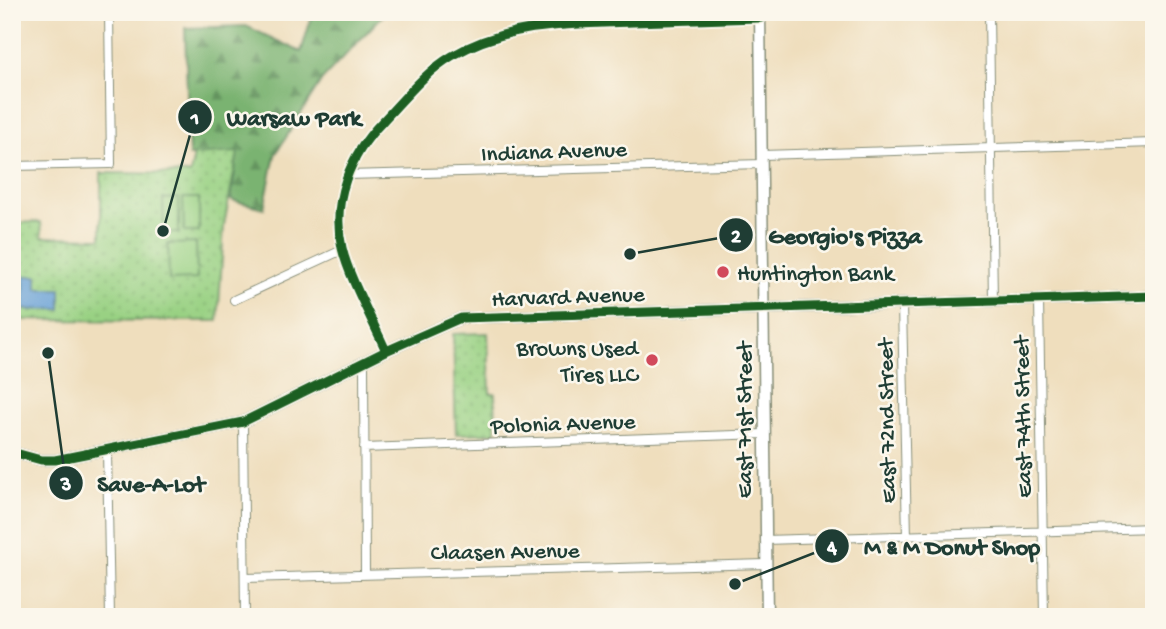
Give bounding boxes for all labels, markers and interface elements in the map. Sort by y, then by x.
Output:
callout: Warsaw Park [177,94,375,139]
text: Warsaw Park [226,106,365,135]
text: 1 [190,108,199,133]
street label: Indiana Avenue [481,137,629,170]
callout: Georgio's Pizza [719,213,935,258]
text: Georgio's Pizza [768,224,923,253]
text: 2 [731,226,742,251]
place label: Huntington Bank [737,262,896,289]
marker: Huntington Bank [715,264,731,280]
street label: Harvard Avenue [491,282,646,315]
street label: East 74th Street [1010,334,1039,498]
place label: Browns Used Tires LLC [515,337,640,390]
street label: East 72nd Street [874,337,903,504]
street label: East 71st Street [733,340,760,498]
marker: Browns Used Tires LLC [644,352,660,368]
street label: Polonia Avenue [489,409,637,442]
callout: Save-A-Lot [48,460,219,505]
text: Save-A-Lot [97,472,207,501]
text: 3 [60,474,72,499]
callout: M & M Donut Shop [815,524,1054,569]
text: M & M Donut Shop [864,535,1040,564]
text: 4 [826,537,838,562]
street label: Claasen Avenue [430,539,581,568]

